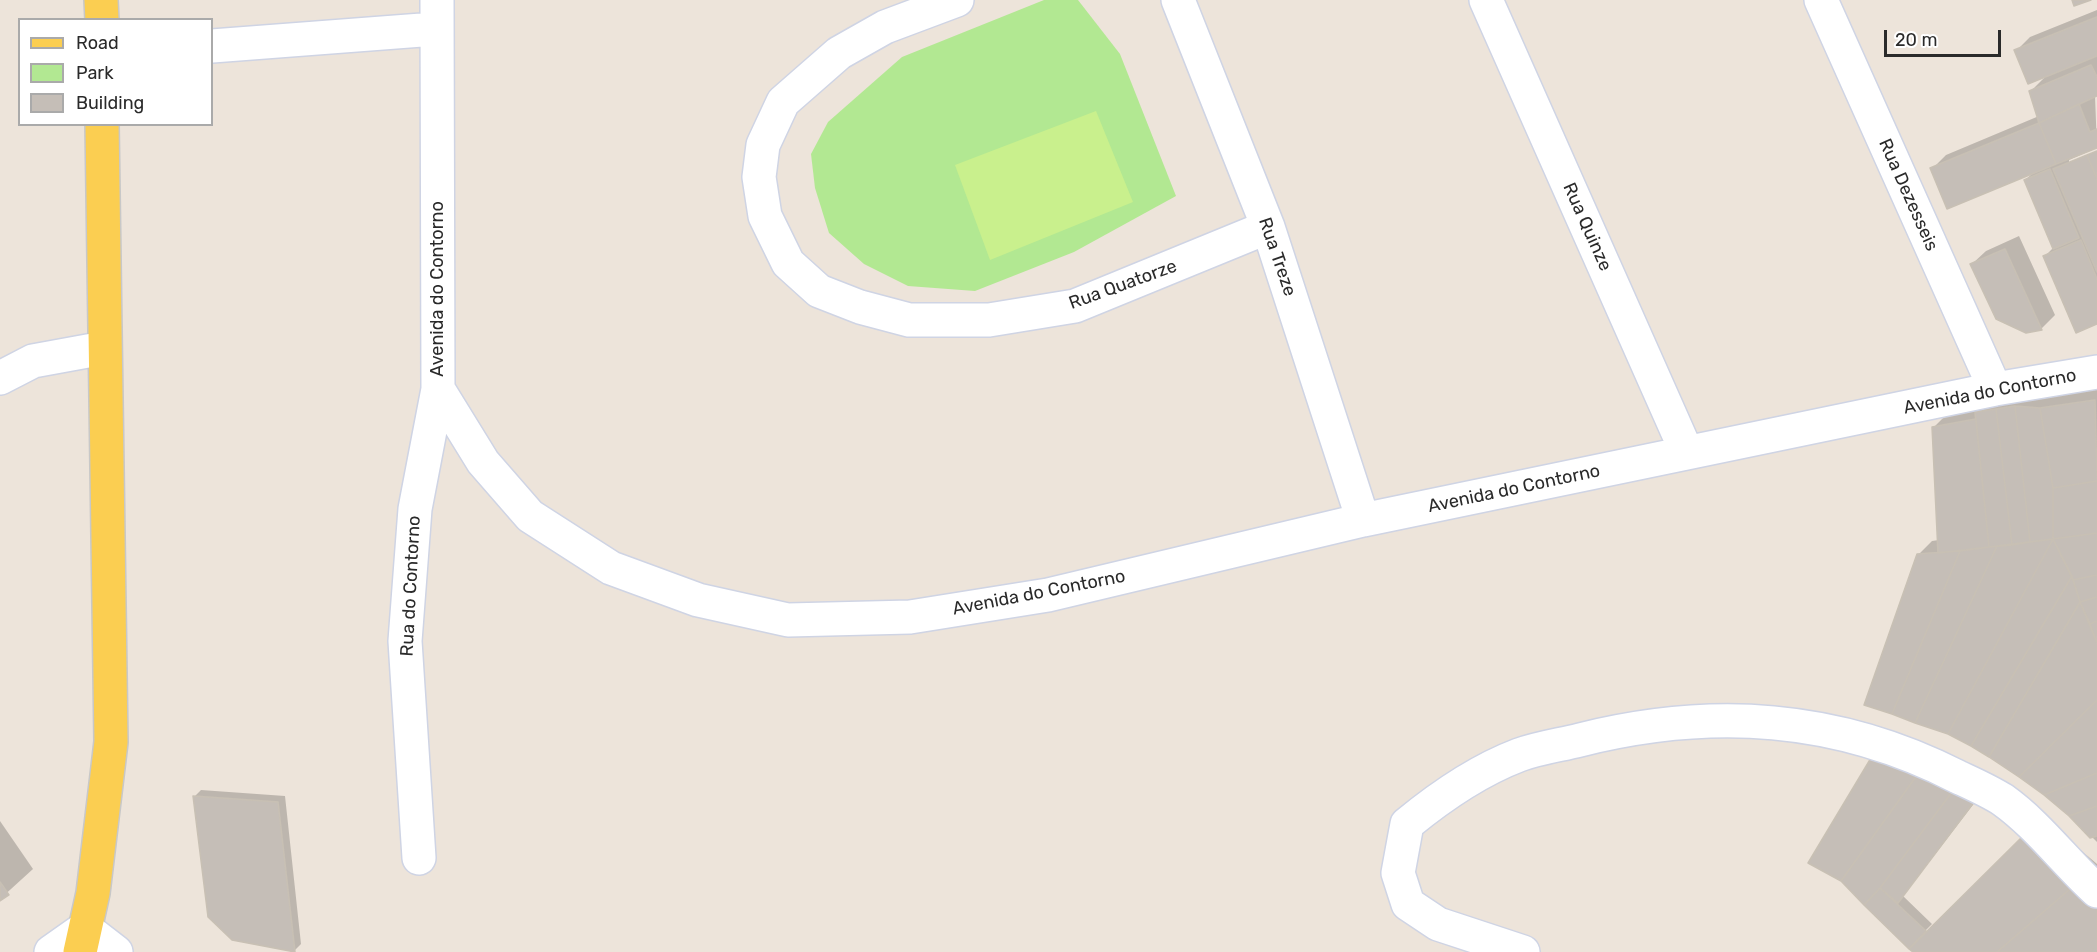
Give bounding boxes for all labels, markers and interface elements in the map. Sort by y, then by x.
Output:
legend [18,18,213,126]
scale bar [1887,18,2004,56]
text: 20 m [1895,29,1937,51]
text: Road [76,32,119,54]
text: Park [76,62,113,84]
text: Building [76,92,144,114]
street label: Rua Dezesseis [1874,136,1942,254]
street label: Rua Quinze [1558,179,1616,275]
street label: Avenida do Contorno [427,201,449,377]
street label: Rua Treze [1253,215,1301,299]
street label: Rua Quatorze [1066,255,1180,315]
street label: Avenida do Contorno [1902,365,2078,419]
street label: Avenida do Contorno [1426,460,1602,518]
street label: Rua do Contorno [397,515,425,657]
street label: Avenida do Contorno [951,566,1127,620]

